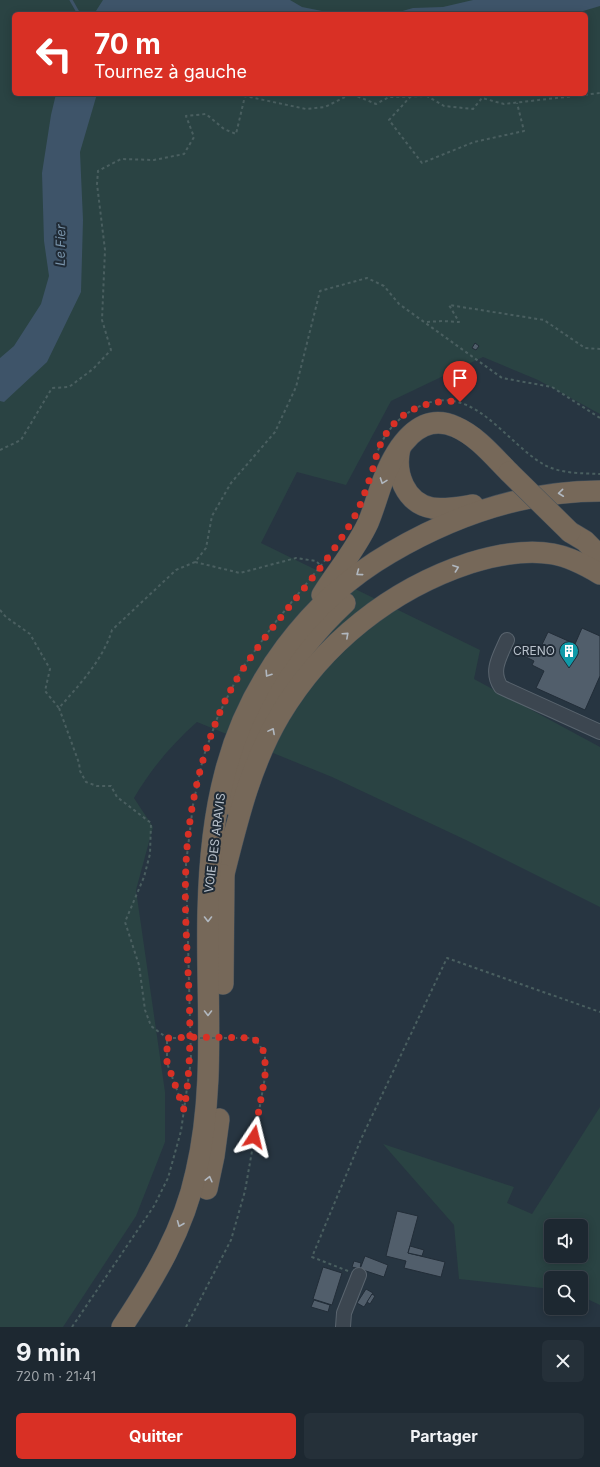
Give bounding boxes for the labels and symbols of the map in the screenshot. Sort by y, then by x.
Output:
water label: Le Fier [52,223,68,266]
pin [443,361,477,402]
one-way arrow [380,477,388,484]
one-way arrow [558,489,565,498]
one-way arrow [453,564,460,573]
one-way arrow [356,569,363,576]
one-way arrow [341,632,349,640]
building icon: CRENO [558,640,580,668]
place label: CRENO [513,643,555,658]
one-way arrow [265,670,273,677]
one-way arrow [267,728,274,735]
street label: VOIE DES ARAVIS [201,792,228,894]
one-way arrow [204,916,212,922]
one-way arrow [204,1010,212,1016]
position arrow [233,1116,275,1158]
one-way arrow [204,1176,213,1183]
one-way arrow [177,1220,185,1227]

